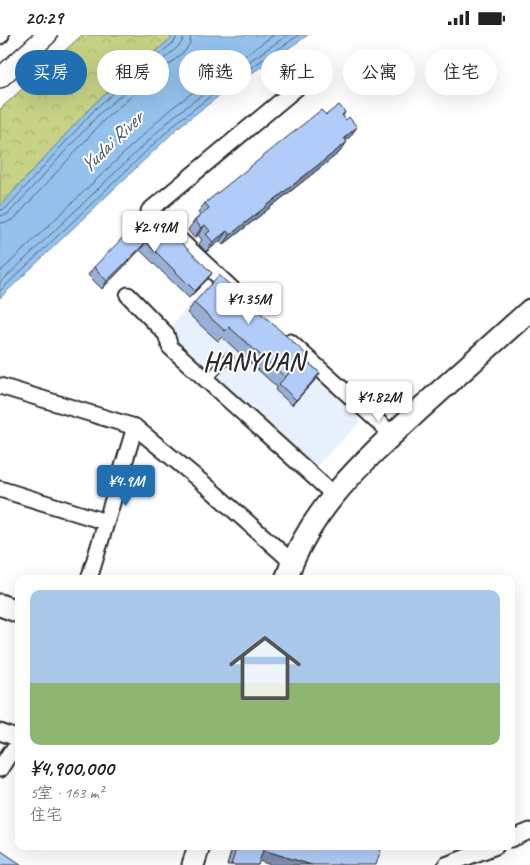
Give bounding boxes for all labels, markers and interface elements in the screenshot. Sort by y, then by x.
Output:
text: 20:29 [25,6,63,30]
chip: 买房 [15,50,87,95]
chip: 租房 [97,50,169,95]
chip: 筛选 [179,50,251,95]
chip: 新上 [261,50,333,95]
chip: 公寓 [343,50,415,95]
chip: 住宅 [425,50,497,95]
water label: Yudai River [74,103,151,179]
pin: ¥2.49M [114,211,196,253]
text: ¥2.49M [133,217,177,237]
pin: ¥1.35M [208,283,290,325]
text: ¥1.35M [227,289,271,309]
district label: HANYUAN [203,346,309,378]
pin: ¥1.82M [338,381,420,423]
text: ¥1.82M [357,387,401,407]
pin: ¥4.9M [91,465,161,507]
text: ¥4.9M [108,471,144,491]
icon: home [220,623,310,713]
text: ¥4,900,000 [30,755,114,781]
text: 5室 · 163 m² [30,783,104,803]
text: 住宅 [30,805,62,825]

